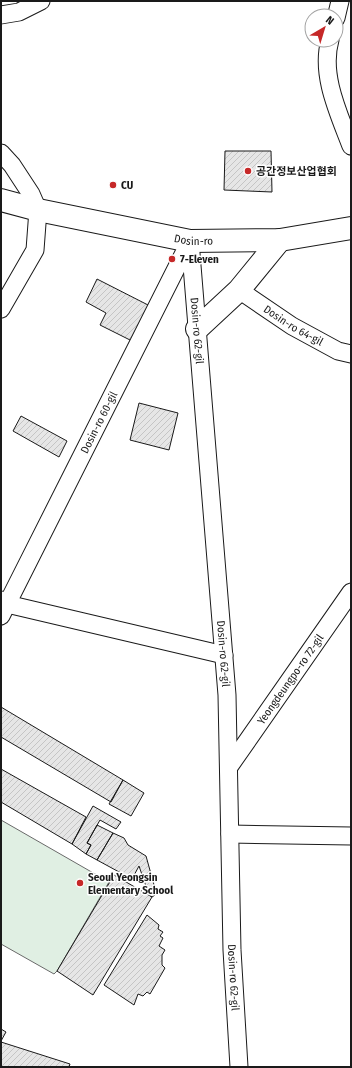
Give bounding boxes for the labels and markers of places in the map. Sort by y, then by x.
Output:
place label: 공간정보산업협회 [256,165,337,178]
marker: 공간정보산업협회 [243,166,253,176]
place label: CU [121,179,133,192]
marker: CU [108,180,118,190]
place label: 7-Eleven [180,253,219,266]
marker: 7-Eleven [167,254,177,264]
place label: Seoul Yeongsin Elementary School [88,871,174,897]
marker: Seoul Yeongsin Elementary School [75,878,85,888]

